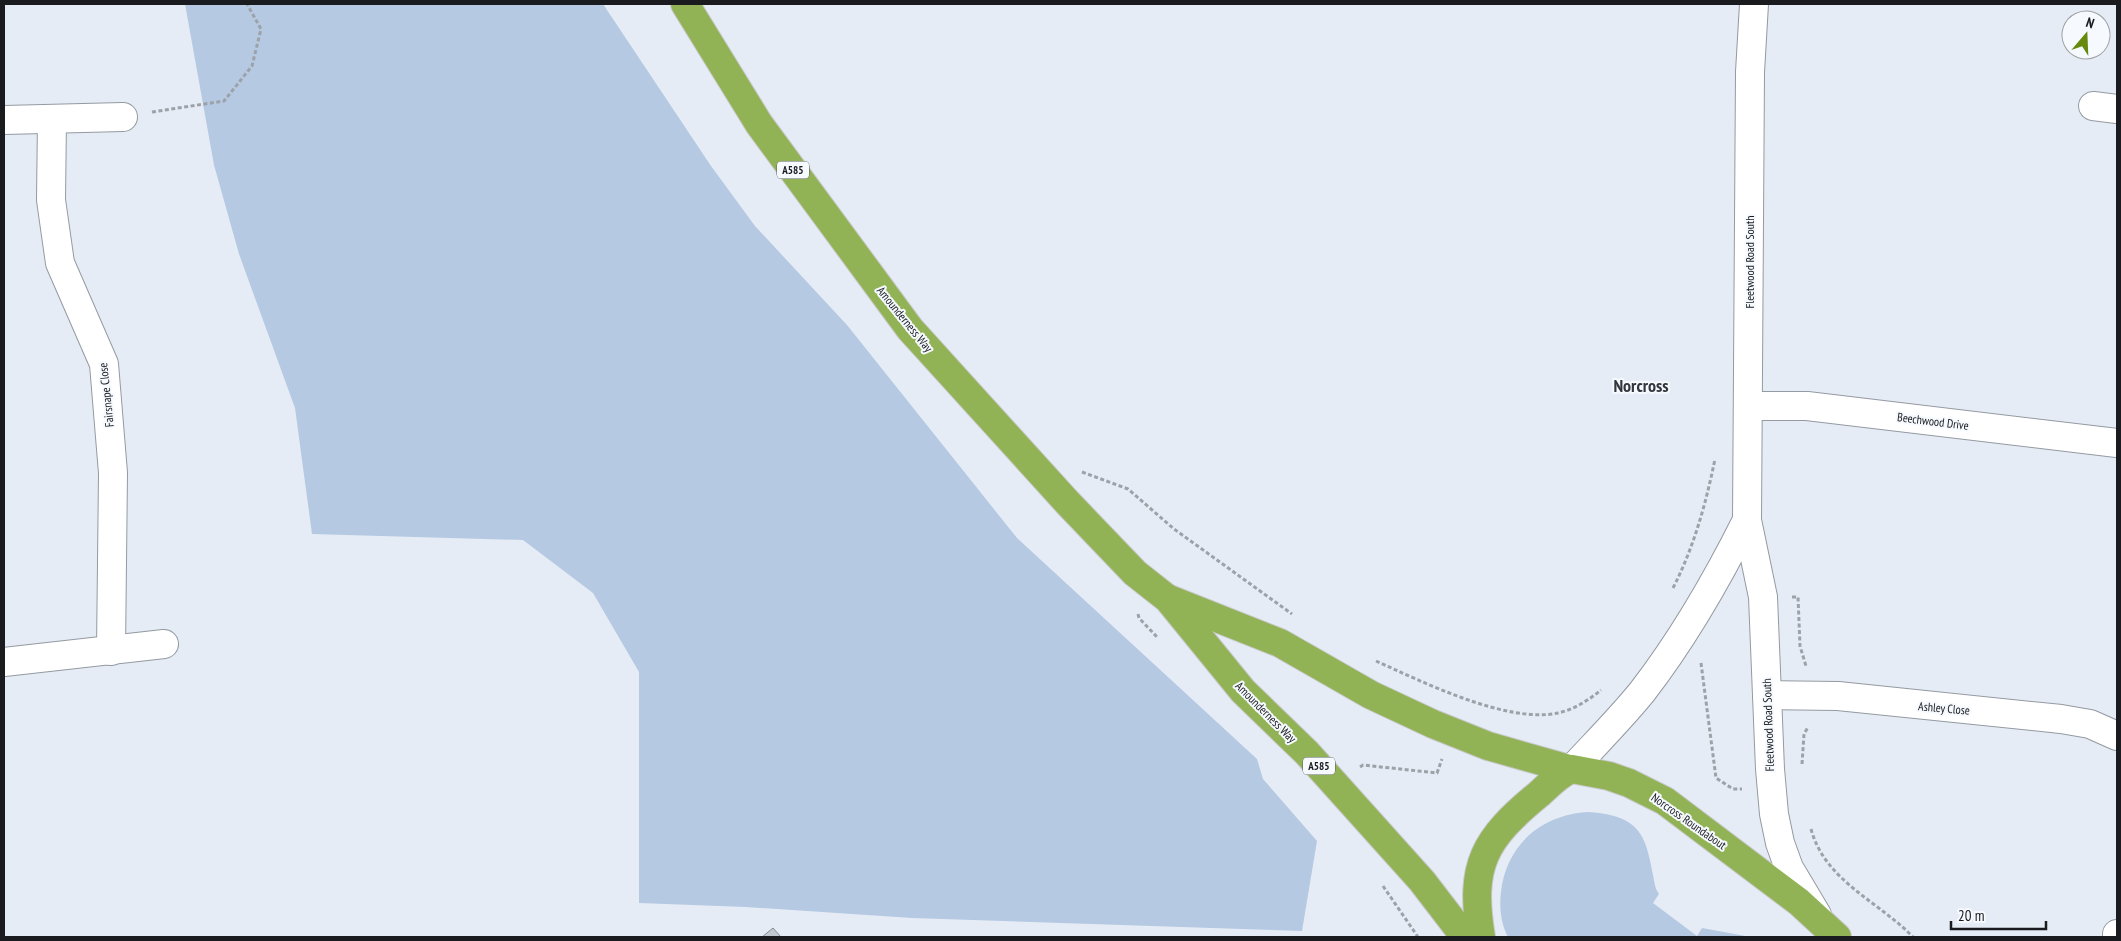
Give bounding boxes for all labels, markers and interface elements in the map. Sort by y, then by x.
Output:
north arrow [2061,10,2111,60]
text: N [2084,13,2097,32]
road number: A585 [777,162,809,178]
street label: Fleetwood Road South [1742,215,1757,309]
street label: Amounderness Way [874,283,936,355]
street label: Fairsnape Close [95,362,117,428]
district label: Norcross [1613,374,1669,397]
street label: Beechwood Drive [1896,409,1970,433]
street label: Amounderness Way [1232,678,1300,746]
street label: Fleetwood Road South [1759,678,1777,772]
street label: Ashley Close [1918,698,1970,718]
road number: A585 [1303,758,1335,774]
street label: Norcross Roundabout [1649,790,1730,853]
scale bar [1951,898,2046,930]
text: 20 m [1958,906,1984,925]

